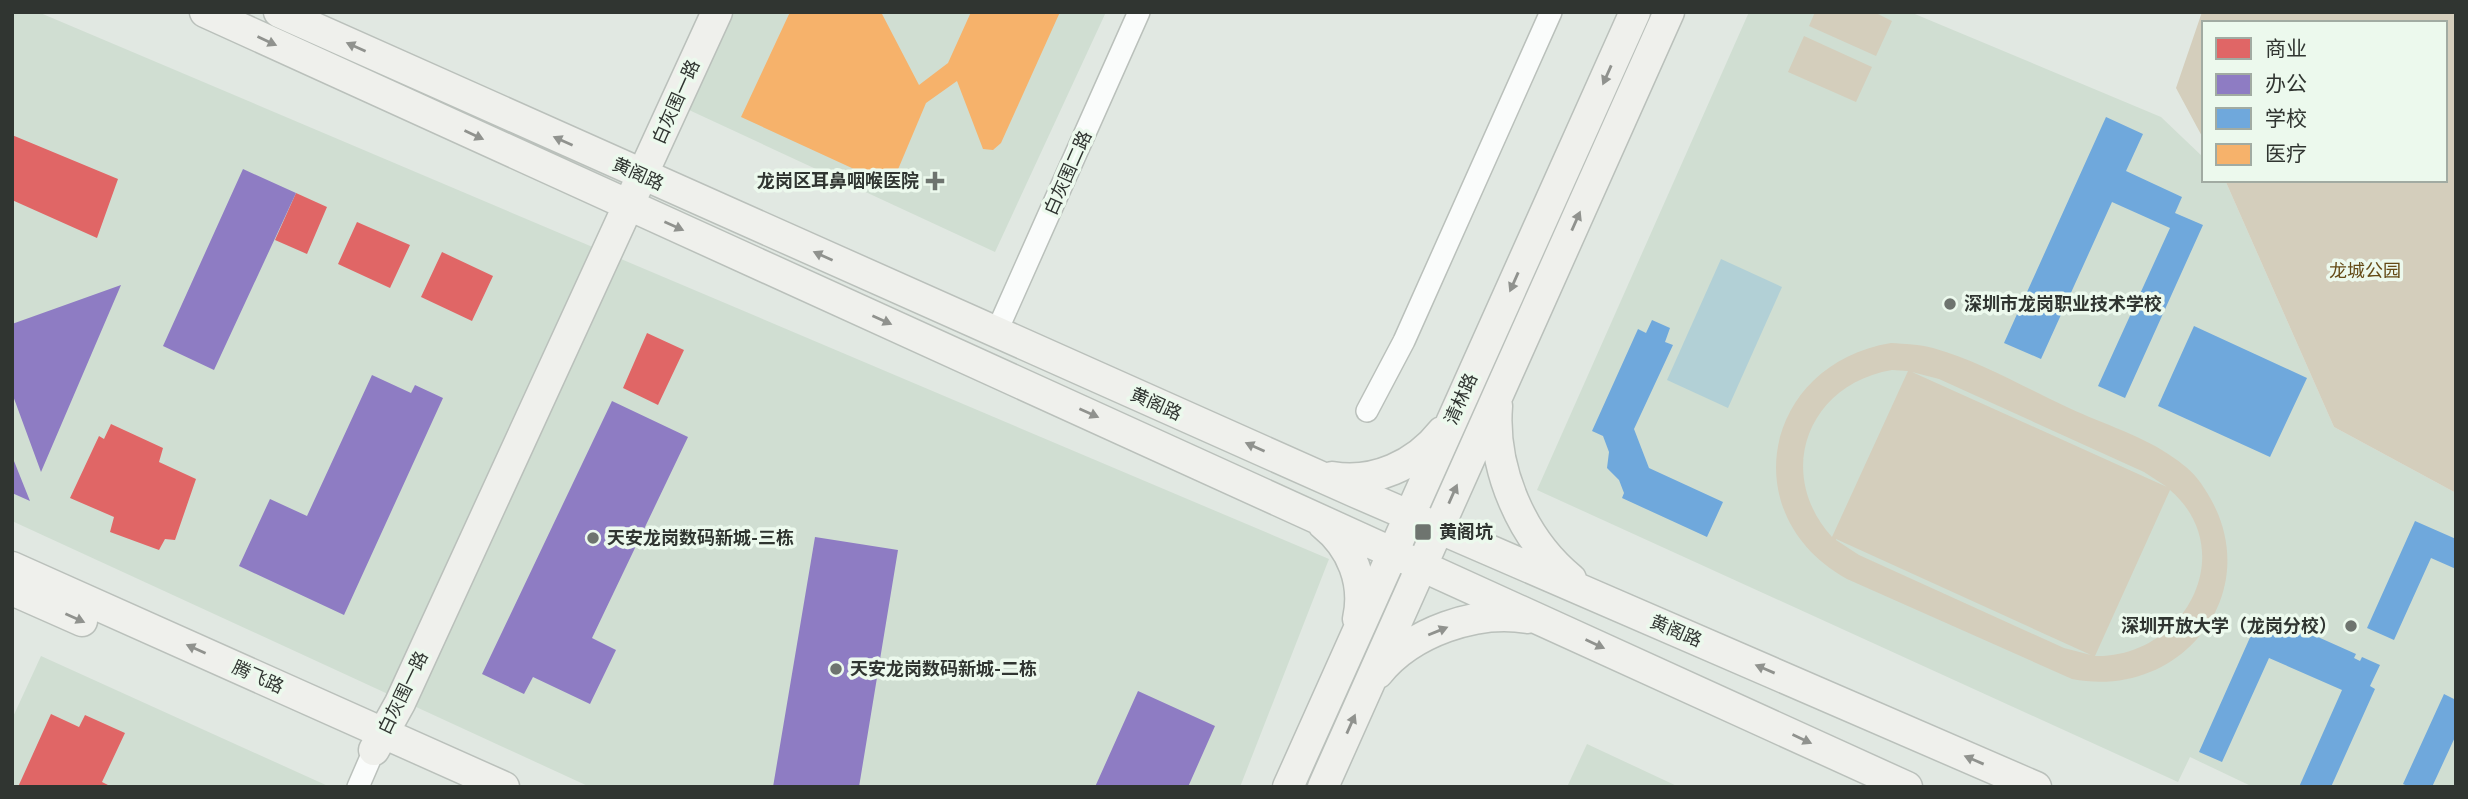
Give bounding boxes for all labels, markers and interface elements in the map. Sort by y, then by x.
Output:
legend [2202,21,2447,182]
one-way arrow [256,36,277,47]
text: 商业 [2265,36,2307,61]
one-way arrow [346,41,366,53]
street label: 白灰围一路 [648,56,703,147]
one-way arrow [1601,64,1612,85]
text: 办公 [2265,71,2307,96]
text: 学校 [2265,106,2307,131]
street label: 白灰围二路 [1040,127,1095,218]
one-way arrow [463,130,484,141]
one-way arrow [553,135,574,146]
text: 医疗 [2265,141,2307,166]
street label: 黄阁路 [609,153,667,194]
place label: 龙岗区耳鼻咽喉医院 [757,170,919,191]
marker: 龙岗区耳鼻咽喉医院 [925,171,945,191]
one-way arrow [1570,211,1582,231]
one-way arrow [664,220,684,232]
one-way arrow [813,250,833,262]
park label: 龙城公园 [2329,260,2401,281]
one-way arrow [1508,272,1520,292]
place label: 深圳市龙岗职业技术学校 [1964,293,2162,314]
marker: 深圳市龙岗职业技术学校 [1942,296,1958,312]
one-way arrow [871,315,892,326]
street label: 清林路 [1440,370,1481,428]
street label: 黄阁路 [1127,383,1185,424]
one-way arrow [1079,407,1099,419]
one-way arrow [1245,441,1265,453]
one-way arrow [1448,484,1459,505]
place label: 黄阁坑 [1439,521,1493,542]
marker: 黄阁坑 [1413,522,1433,542]
place label: 天安龙岗数码新城-三栋 [607,527,794,548]
marker: 天安龙岗数码新城-三栋 [585,530,601,546]
street label: 黄阁路 [1647,610,1705,651]
one-way arrow [64,613,85,624]
place label: 深圳开放大学（龙岗分校） [2121,615,2337,636]
marker: 深圳开放大学（龙岗分校） [2343,618,2359,634]
one-way arrow [1428,625,1449,636]
one-way arrow [1585,639,1606,650]
one-way arrow [185,643,206,654]
street label: 白灰围一路 [373,648,432,738]
street label: 腾飞路 [229,656,287,697]
place label: 天安龙岗数码新城-二栋 [850,658,1037,679]
marker: 天安龙岗数码新城-二栋 [828,661,844,677]
one-way arrow [1755,663,1775,675]
one-way arrow [1346,714,1357,735]
one-way arrow [1792,733,1812,744]
one-way arrow [1963,754,1984,765]

